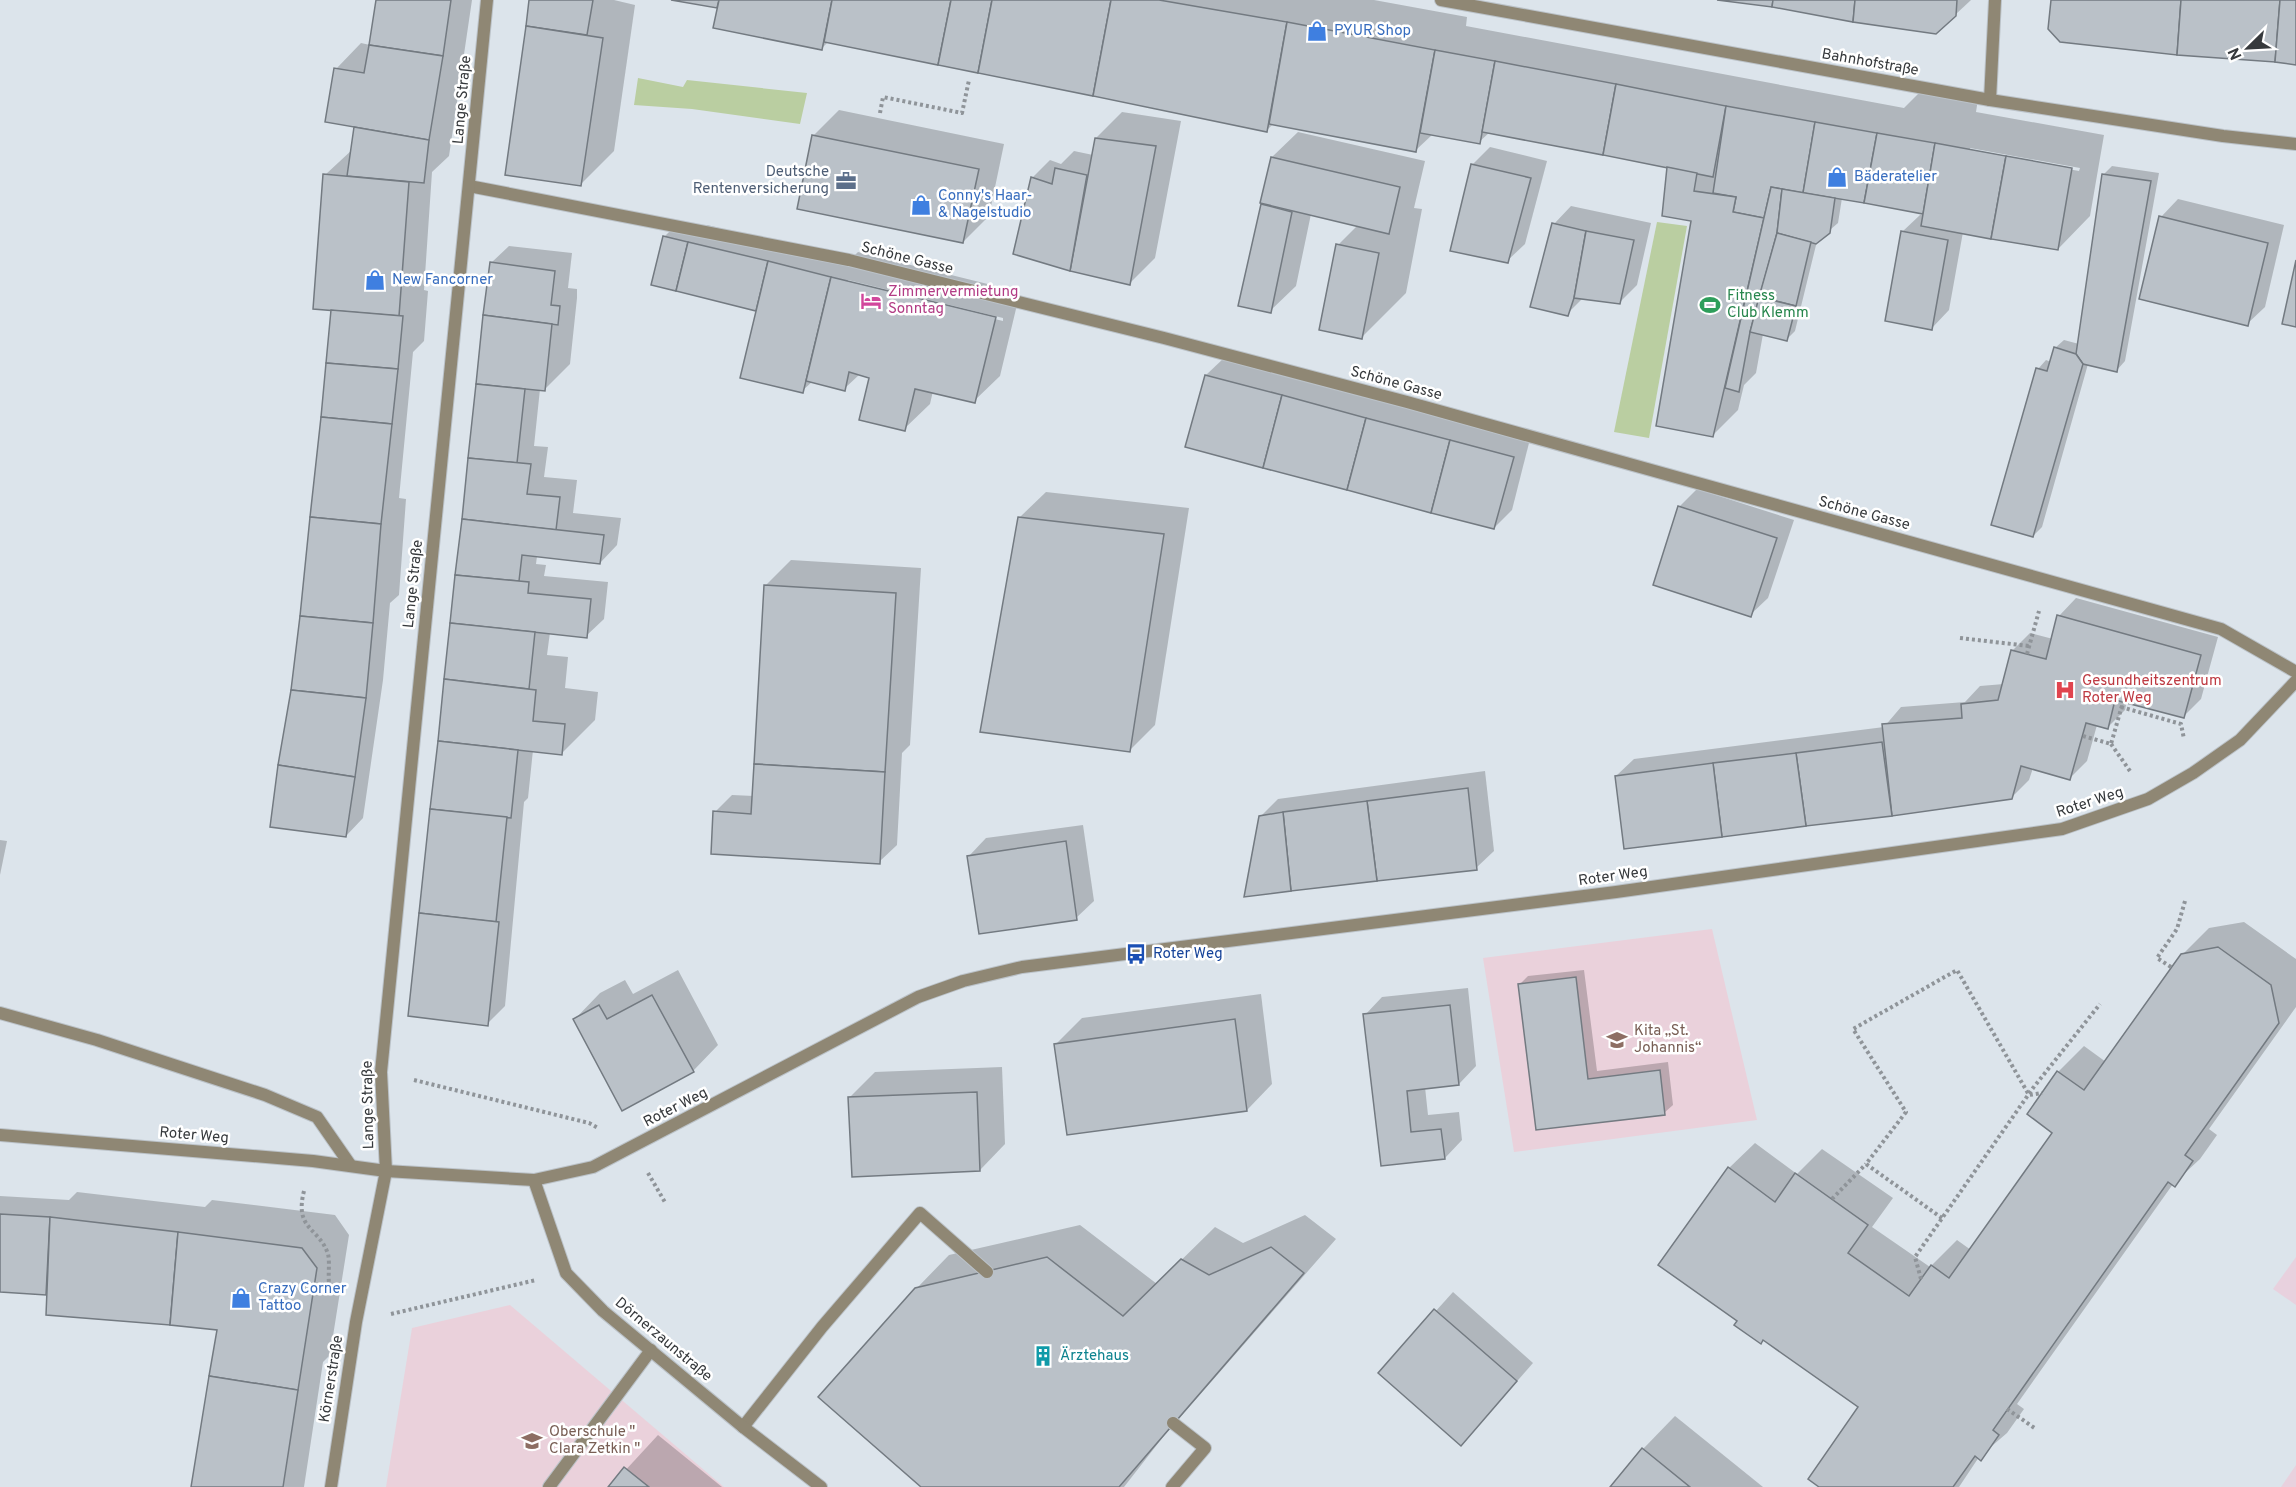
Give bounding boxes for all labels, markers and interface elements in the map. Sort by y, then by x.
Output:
north arrow [2218,18,2278,78]
shop icon: PYUR Shop [1305,19,1329,43]
place label: PYUR Shop [1334,22,1411,41]
text: N [2225,44,2248,63]
street label: Bahnhofstraße [1820,45,1920,81]
street label: Lange Straße [450,55,476,145]
place label: Deutsche Rentenversicherung [693,163,829,199]
shop icon: Bäderatelier [1825,165,1849,189]
place label: Bäderatelier [1854,168,1937,187]
office icon: Deutsche Rentenversicherung [834,169,858,193]
place label: Conny's Haar- & Nagelstudio [938,187,1032,223]
shop icon: Conny's Haar- & Nagelstudio [909,193,933,217]
street label: Schöne Gasse [859,238,955,280]
shop icon: New Fancorner [363,268,387,292]
place label: New Fancorner [392,271,493,290]
place label: Zimmervermietung Sonntag [888,283,1019,319]
place label: Fitness Club Klemm [1727,287,1809,323]
hotel icon: Zimmervermietung Sonntag [859,289,883,313]
sports icon: Fitness Club Klemm [1698,293,1722,317]
street label: Schöne Gasse [1348,363,1444,405]
street label: Schöne Gasse [1816,493,1912,535]
street label: Lange Straße [400,539,428,629]
place label: Gesundheitszentrum Roter Weg [2082,672,2222,708]
hospital icon: Gesundheitszentrum Roter Weg [2053,678,2077,702]
street label: Roter Weg [2054,783,2126,823]
street label: Roter Weg [1577,863,1649,891]
bus stop icon: Roter Weg [1124,942,1148,966]
place label: Roter Weg [1153,945,1223,964]
place label: Kita „St. Johannis“ [1634,1022,1702,1058]
school or university icon: Kita „St. Johannis“ [1605,1028,1629,1052]
street label: Lange Straße [359,1060,379,1150]
street label: Roter Weg [641,1084,711,1132]
street label: Roter Weg [158,1123,230,1149]
place label: Crazy Corner Tattoo [258,1280,347,1316]
shop icon: Crazy Corner Tattoo [229,1286,253,1310]
street label: Dörnerzaunstraße [610,1294,716,1386]
street label: Körnerstraße [316,1334,348,1424]
building icon: Ärztehaus [1031,1344,1055,1368]
place label: Ärztehaus [1060,1346,1129,1366]
place label: Oberschule " Clara Zetkin " [549,1423,640,1459]
school or university icon: Oberschule " Clara Zetkin " [520,1429,544,1453]

